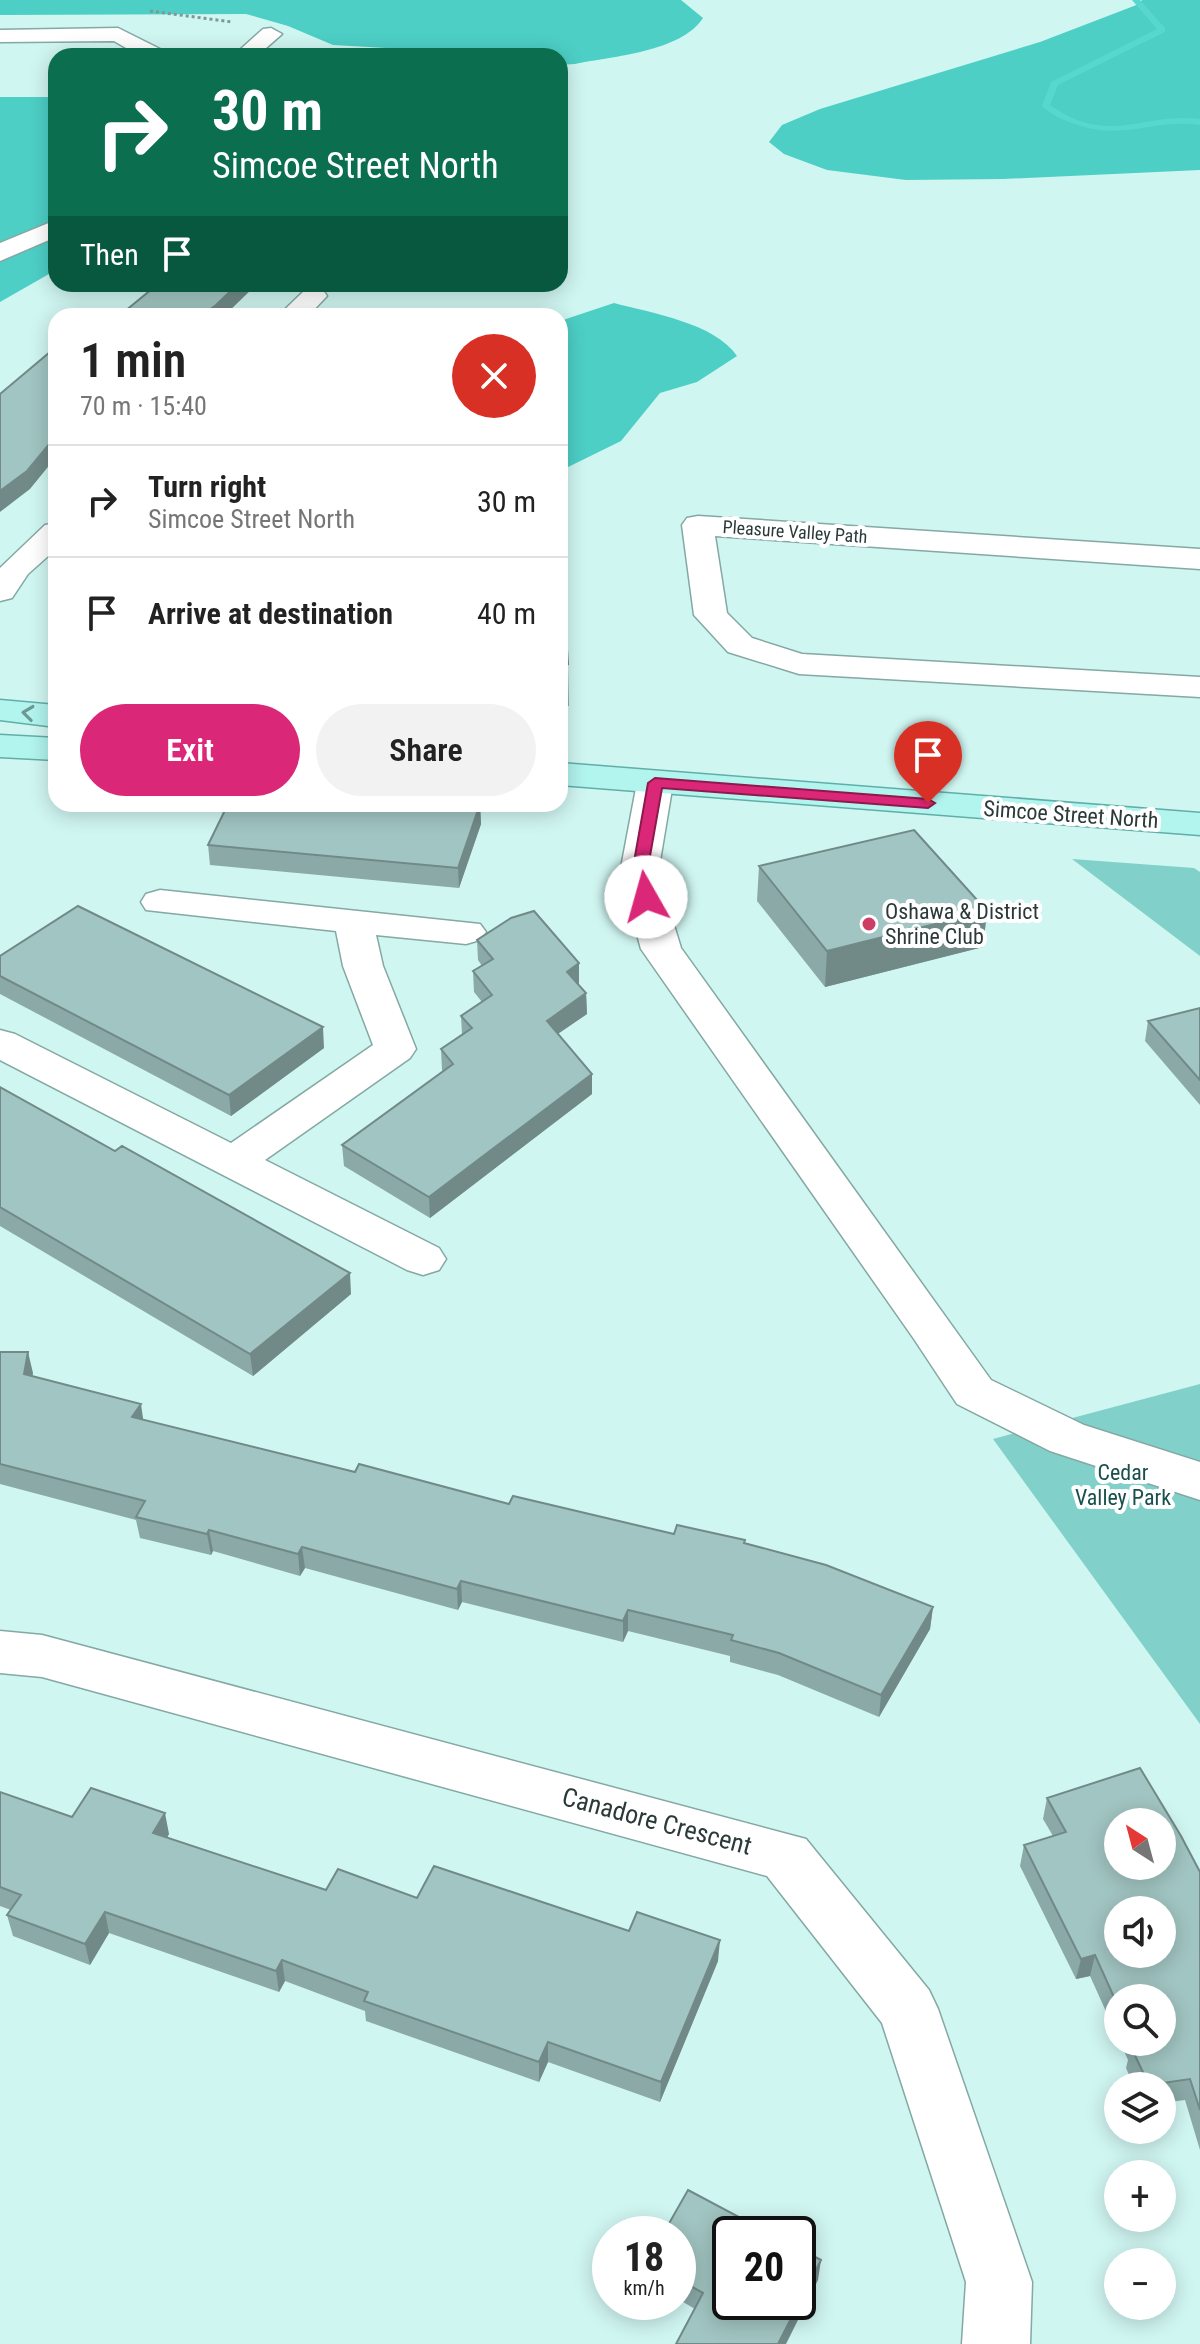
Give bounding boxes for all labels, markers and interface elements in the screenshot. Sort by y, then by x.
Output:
text: 30 m [212,78,323,144]
icon: right [80,80,184,184]
text: Simcoe Street North [212,145,499,187]
icon: arrive [155,232,199,276]
text: Then [80,237,139,272]
text: 1 min [80,332,186,389]
button: close [452,334,536,418]
text: 70 m · 15:40 [80,391,207,421]
text: Turn right [148,469,266,504]
icon: right [80,479,124,523]
text: 30 m [477,484,536,519]
text: Simcoe Street North [148,504,355,534]
street label: Pleasure Valley Path [722,516,868,547]
icon: arrive [80,591,124,635]
text: Arrive at destination [148,596,393,631]
text: 40 m [477,596,536,631]
one-way arrow [21,704,34,721]
button: Exit [80,704,300,796]
button: Share [316,704,536,796]
pin [894,721,962,803]
icon: arrive [906,733,950,777]
street label: Simcoe Street North [983,796,1159,833]
position arrow [604,855,688,939]
place label: Oshawa & District Shrine Club [885,899,1039,949]
marker: Oshawa & District Shrine Club [860,915,878,933]
park label: Cedar Valley Park [1075,1460,1171,1510]
street label: Canadore Crescent [559,1781,755,1861]
north arrow [1104,1808,1176,1880]
map controls [1104,1808,1176,2320]
button: sound [1104,1896,1176,1968]
button: search [1104,1984,1176,2056]
button: layers [1104,2072,1176,2144]
button: + [1104,2160,1176,2232]
speed limit sign: 20 [712,2216,816,2320]
text: 18 [624,2234,664,2281]
button: − [1104,2248,1176,2320]
text: km/h [623,2276,665,2300]

